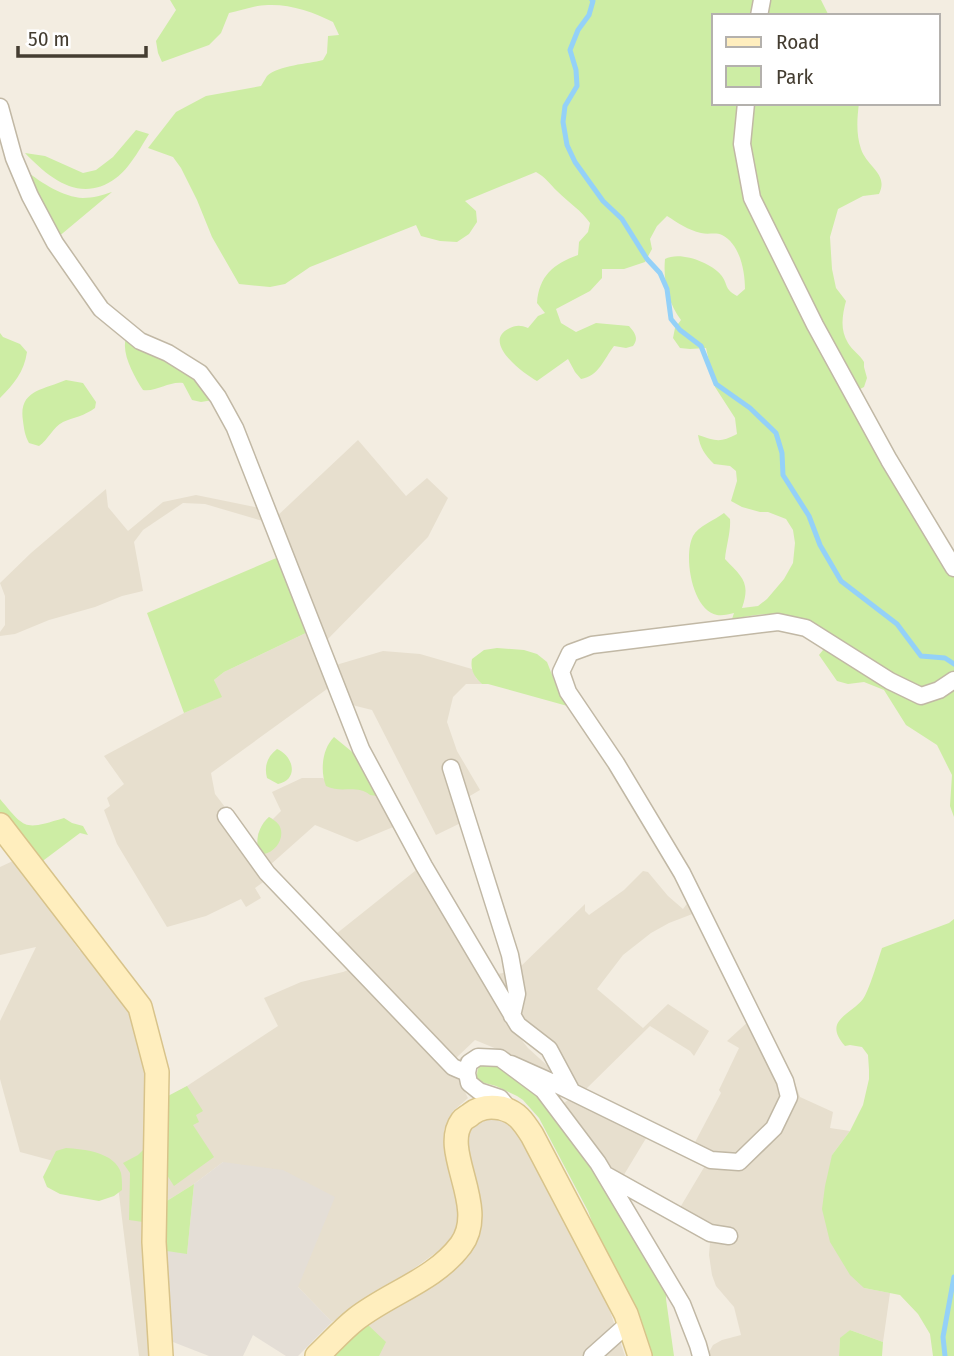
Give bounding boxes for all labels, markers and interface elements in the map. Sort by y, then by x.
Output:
scale bar [18,14,145,58]
legend [712,14,940,105]
text: 50 m [28,26,70,52]
text: Road [776,29,820,55]
text: Park [776,64,814,90]

